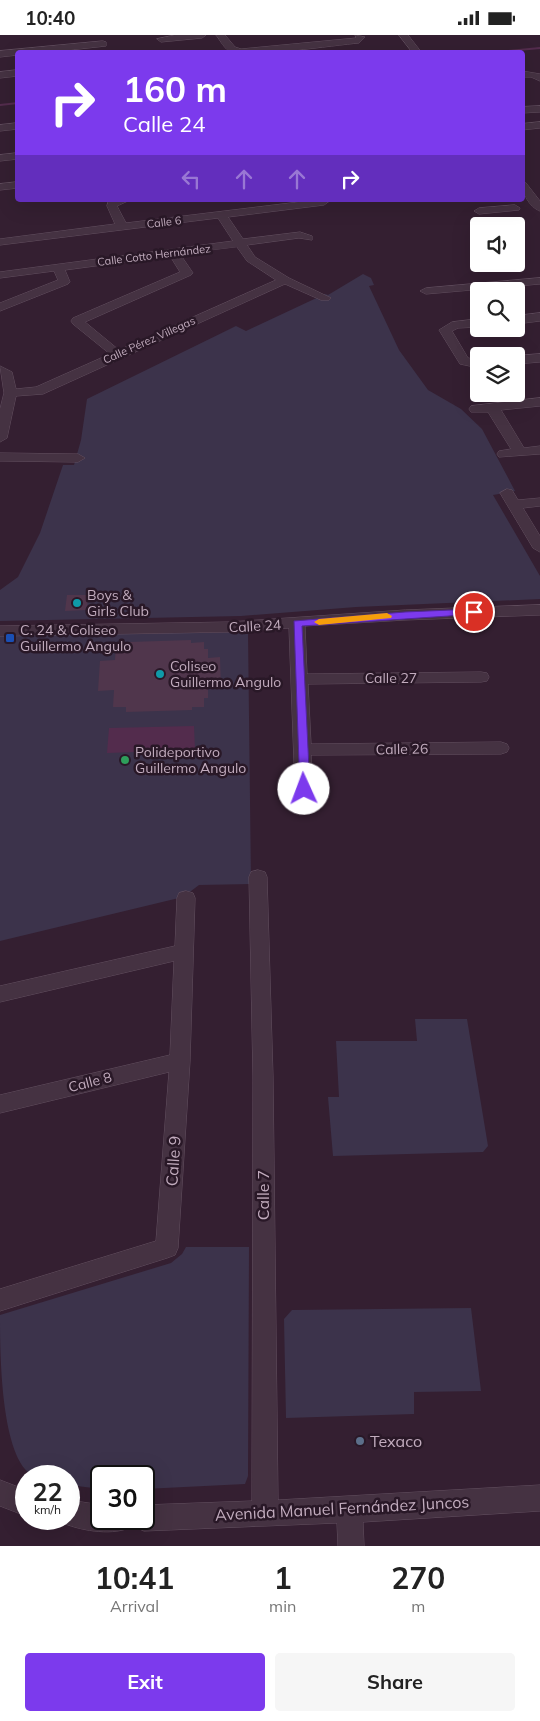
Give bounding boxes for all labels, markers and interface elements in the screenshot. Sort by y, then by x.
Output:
text: 10:40 [25,6,75,30]
text: 160 m [123,67,227,111]
icon: right [40,70,105,135]
text: Calle 24 [123,110,205,138]
icon: left [177,165,205,193]
icon: ahead [230,165,258,193]
icon: ahead [283,165,311,193]
icon: right [336,165,364,193]
street label: Calle 6 [146,213,182,231]
map controls [470,217,525,402]
button: sound [470,217,525,272]
street label: Calle Cotto Hernández [96,241,212,269]
button: search [470,282,525,337]
street label: Calle Pérez Villegas [101,313,197,367]
button: layers [470,347,525,402]
place label: Boys & Girls Club [87,586,149,620]
pin [453,591,495,633]
marker: Boys & Girls Club [71,597,83,609]
icon: arrive [460,598,488,626]
street label: Calle 24 [228,616,282,636]
place label: C. 24 & Coliseo Guillermo Angulo [20,621,131,655]
marker: C. 24 & Coliseo Guillermo Angulo [4,632,16,644]
place label: Coliseo Guillermo Angulo [170,657,281,691]
marker: Coliseo Guillermo Angulo [154,668,166,680]
street label: Calle 27 [365,669,417,687]
street label: Calle 26 [376,740,428,758]
place label: Polideportivo Guillermo Angulo [135,743,246,777]
marker: Polideportivo Guillermo Angulo [119,754,131,766]
position arrow [277,762,329,814]
street label: Calle 8 [66,1068,114,1096]
street label: Calle 9 [161,1135,185,1187]
street label: Calle 7 [253,1170,273,1220]
place label: Texaco [370,1431,422,1451]
marker: Texaco [354,1435,366,1447]
speed limit sign: 30 [90,1465,155,1530]
text: 22 [32,1476,63,1507]
street label: Avenida Manuel Fernández Juncos [214,1491,470,1525]
text: km/h [34,1502,61,1517]
text: 10:41 [95,1559,174,1597]
text: 1 [274,1559,292,1597]
text: 270 [391,1559,445,1597]
text: Arrival [110,1596,159,1616]
text: min [269,1596,296,1616]
text: m [411,1596,425,1616]
button: Exit [25,1653,265,1711]
button: Share [275,1653,515,1711]

